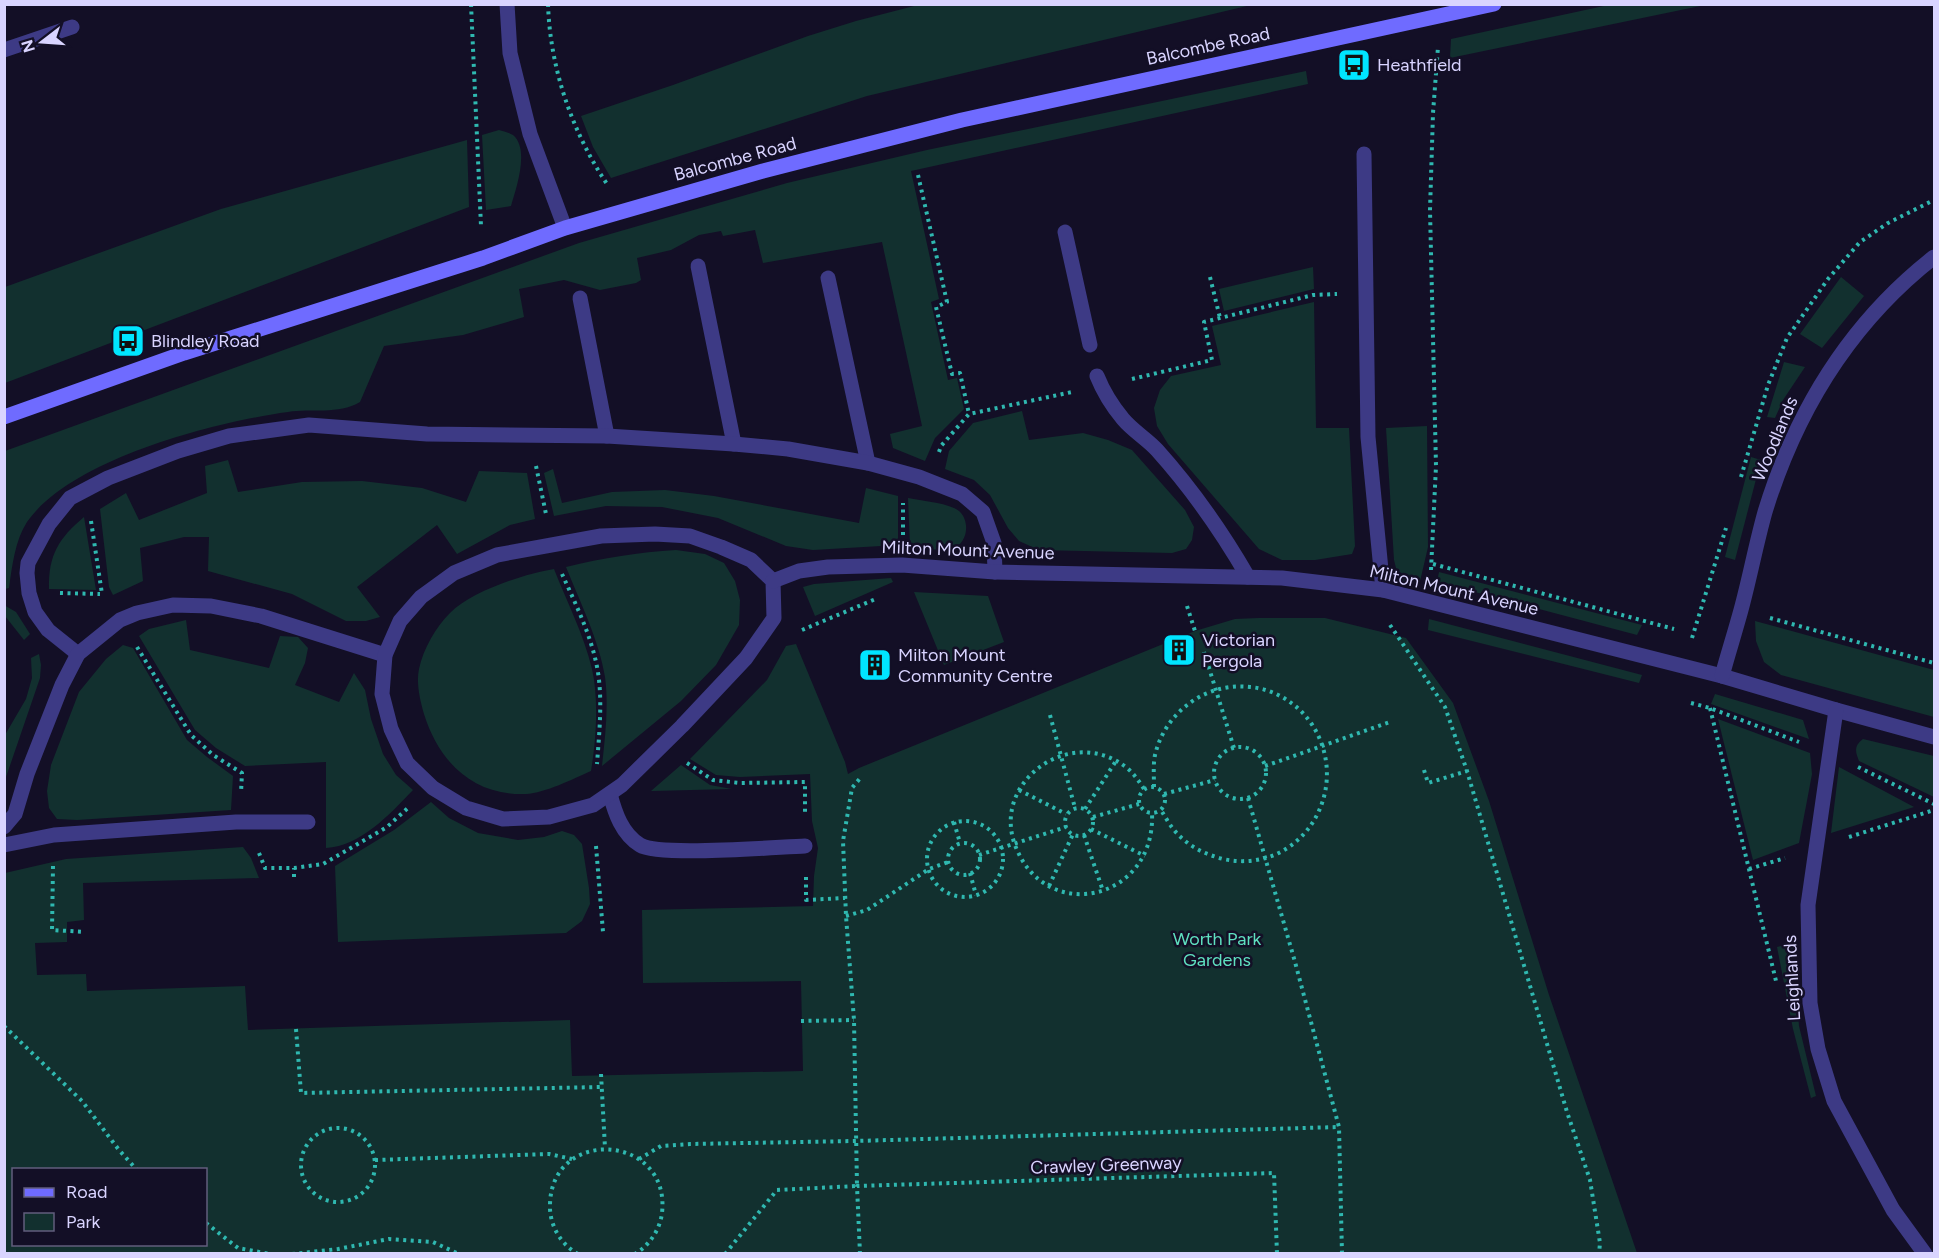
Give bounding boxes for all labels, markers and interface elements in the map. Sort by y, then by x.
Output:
north arrow [12,12,72,72]
street label: Balcombe Road [1144,22,1272,70]
text: N [17,38,39,55]
bus stop icon: Heathfield [1336,47,1372,83]
place label: Heathfield [1377,54,1462,76]
street label: Balcombe Road [671,132,799,186]
bus stop icon: Blindley Road [110,323,146,359]
place label: Blindley Road [151,330,260,352]
street label: Woodlands [1747,393,1803,485]
street label: Milton Mount Avenue [881,536,1055,564]
street label: Milton Mount Avenue [1367,560,1541,620]
place label: Victorian Pergola [1202,629,1275,672]
building icon: Victorian Pergola [1161,632,1197,668]
place label: Milton Mount Community Centre [898,644,1053,687]
building icon: Milton Mount Community Centre [857,647,893,683]
park label: Worth Park Gardens [1173,928,1262,971]
street label: Leighlands [1779,934,1805,1022]
street label: Crawley Greenway [1030,1151,1183,1179]
legend [12,1168,207,1246]
text: Road [66,1181,107,1203]
text: Park [66,1211,101,1233]

